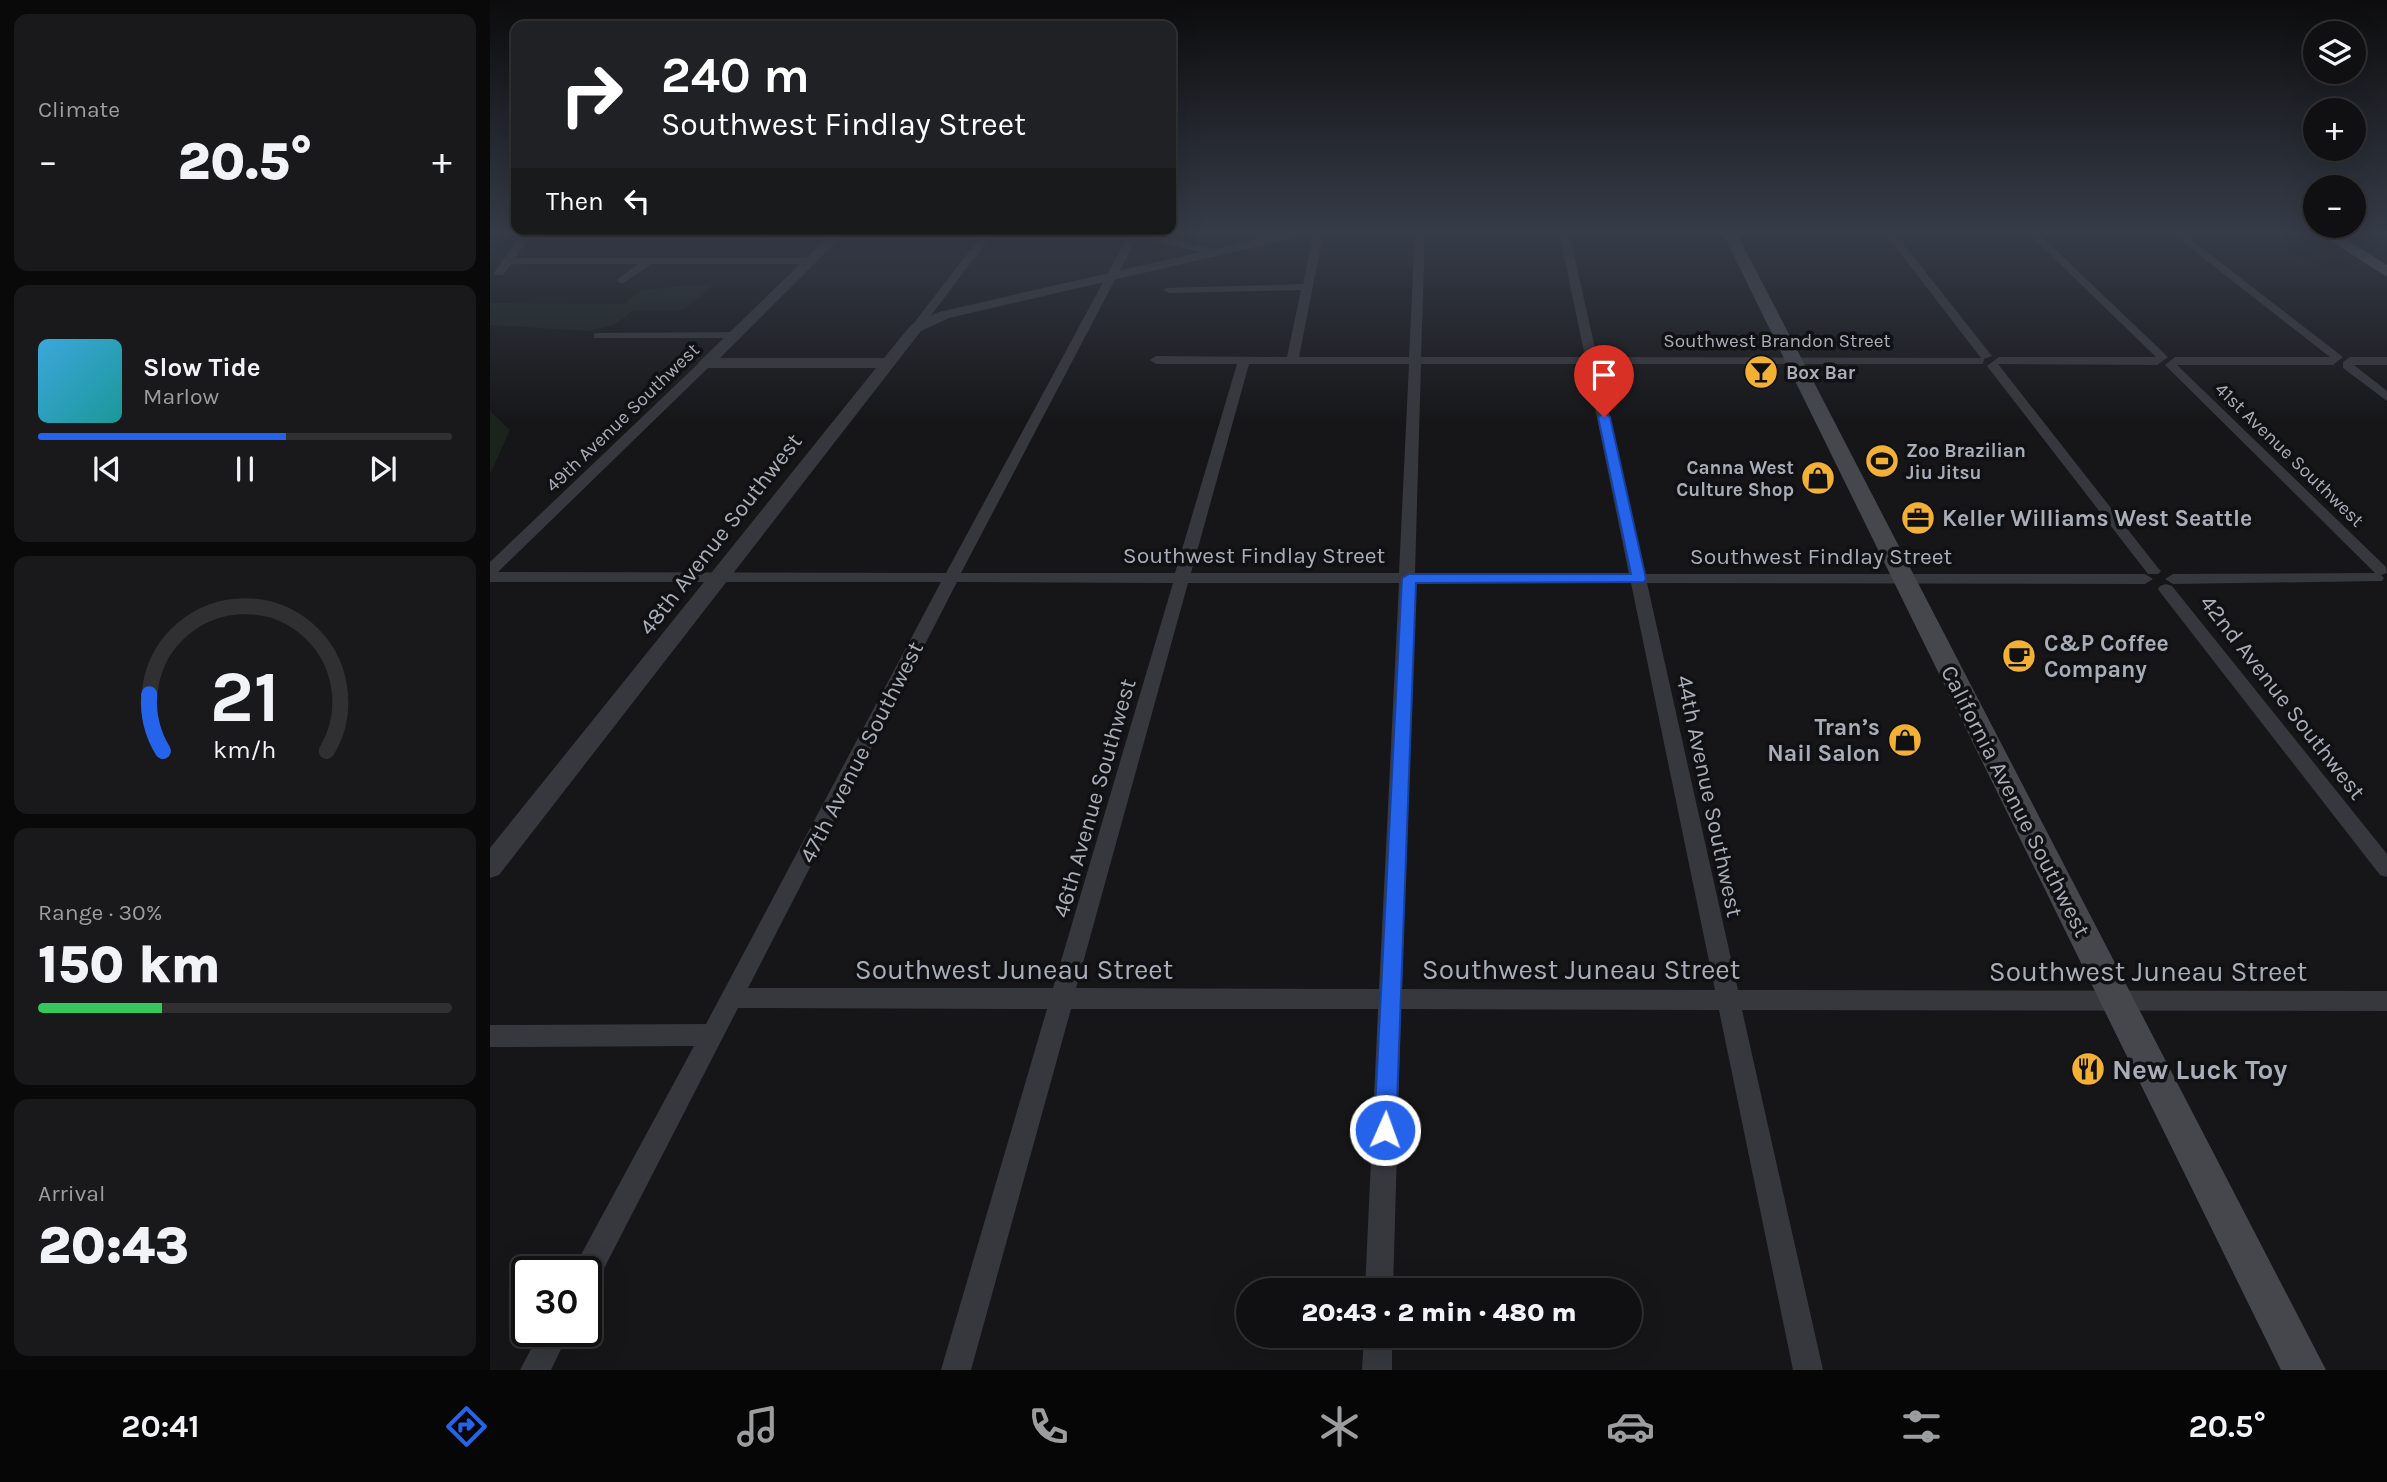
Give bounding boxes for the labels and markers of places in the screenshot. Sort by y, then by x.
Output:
pin [1574,345,1634,417]
bar icon: Box Bar [1742,353,1780,391]
place label: Box Bar [1786,362,1856,384]
place label: Zoo Brazilian Jiu Jitsu [1906,440,2026,484]
sports icon: Zoo Brazilian Jiu Jitsu [1863,442,1901,480]
place label: Canna West Culture Shop [1676,457,1794,501]
shop icon: Canna West Culture Shop [1799,459,1837,497]
office icon: Keller Williams West Seattle [1899,499,1937,537]
place label: Keller Williams West Seattle [1942,505,2252,532]
place label: C&P Coffee Company [2044,630,2169,683]
cafe icon: C&P Coffee Company [2000,637,2038,675]
place label: Tran’s Nail Salon [1767,714,1880,767]
shop icon: Tran’s Nail Salon [1886,721,1924,759]
restaurant icon: New Luck Toy [2069,1050,2107,1088]
place label: New Luck Toy [2112,1053,2287,1086]

